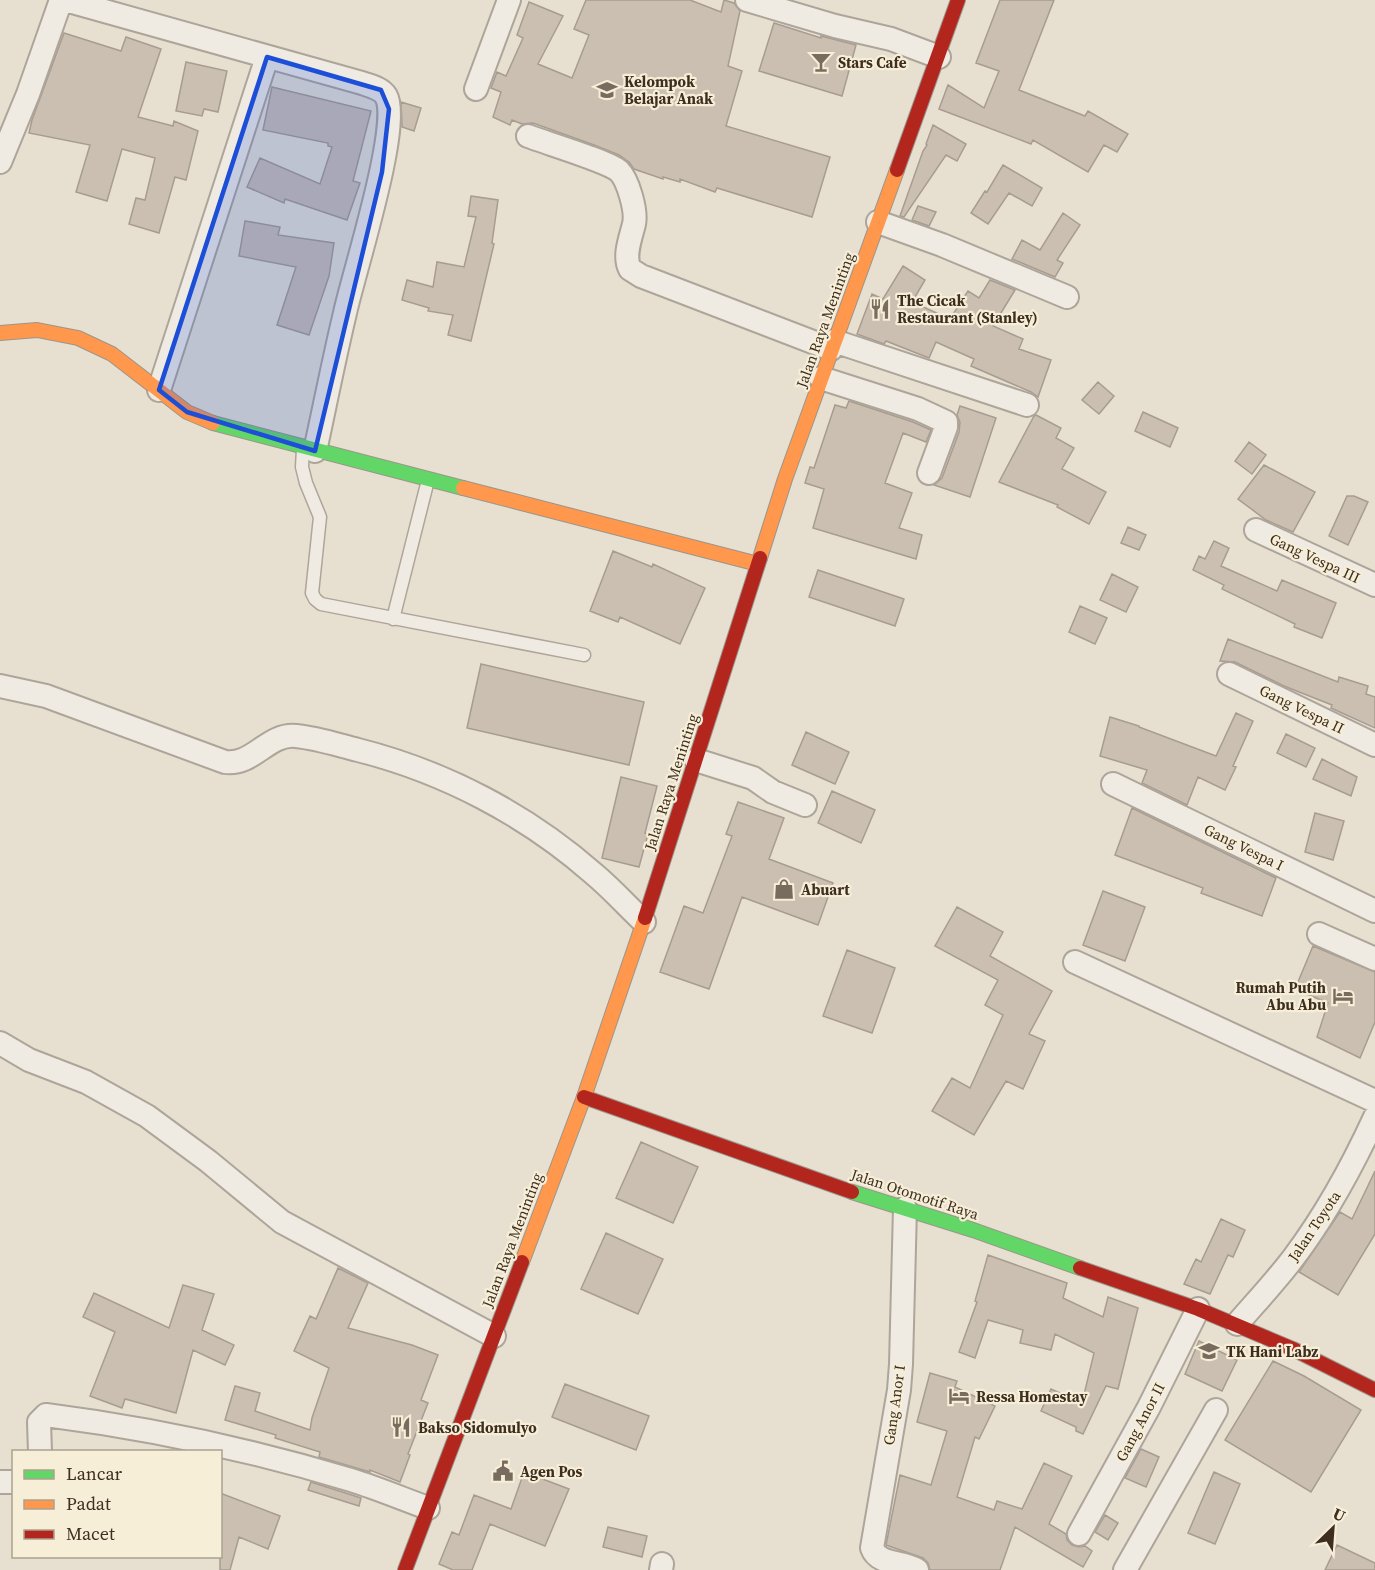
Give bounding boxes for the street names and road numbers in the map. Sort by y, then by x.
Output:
street label: Jalan Raya Meninting [790,249,859,392]
street label: Gang Vespa III [1266,528,1364,588]
street label: Gang Vespa II [1256,679,1348,739]
street label: Jalan Raya Meninting [639,711,703,854]
street label: Gang Vespa I [1201,819,1287,875]
street label: Jalan Otomotif Raya [847,1163,982,1225]
street label: Jalan Raya Meninting [476,1169,547,1311]
street label: Jalan Toyota [1282,1186,1346,1266]
street label: Gang Anor I [878,1364,910,1446]
street label: Gang Anor II [1110,1379,1170,1465]

